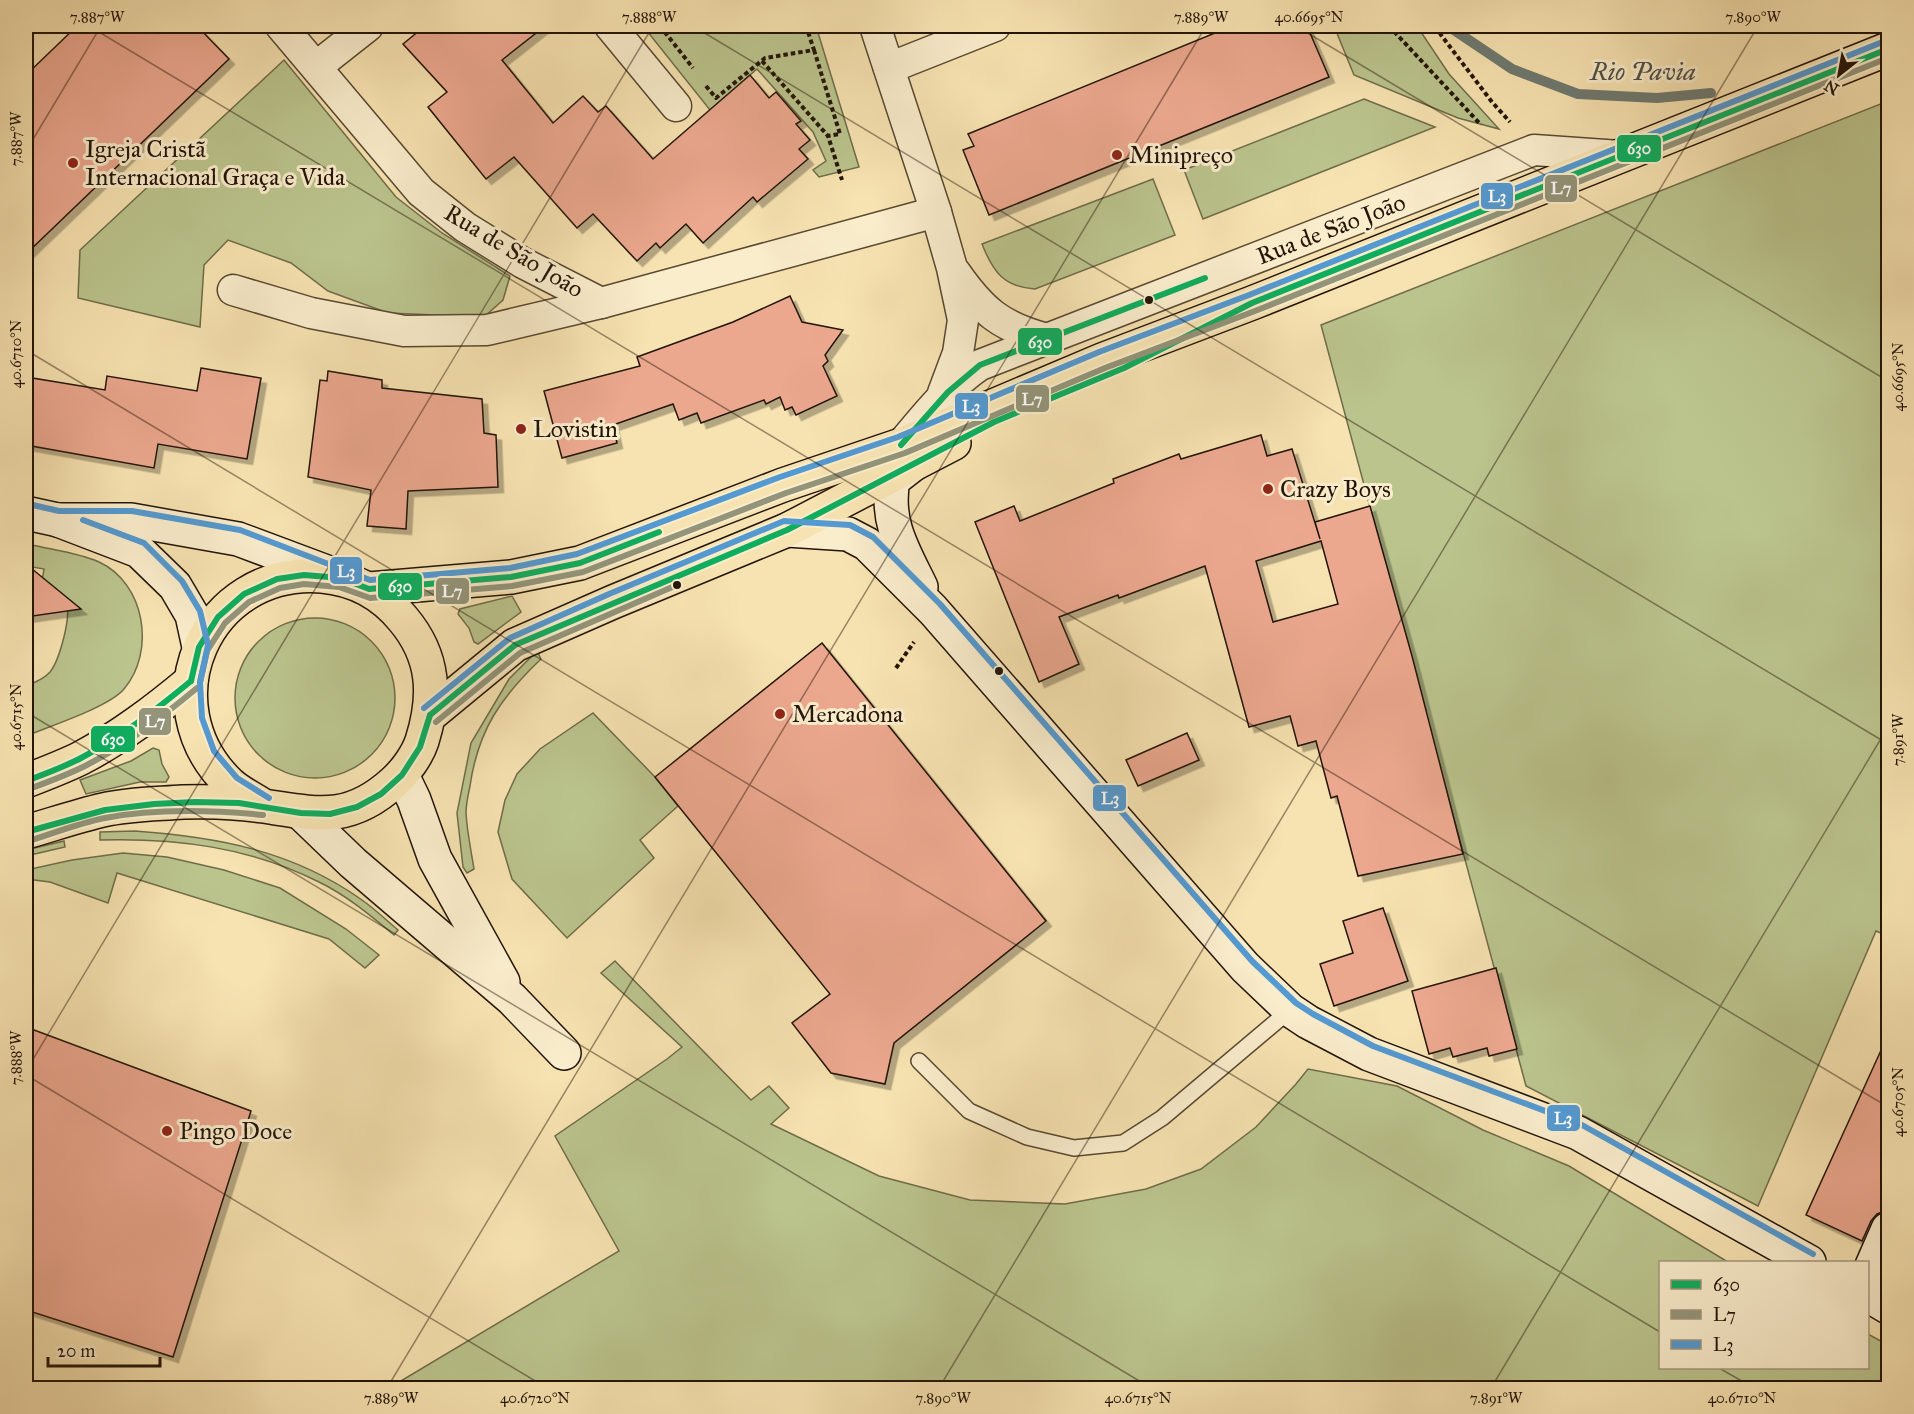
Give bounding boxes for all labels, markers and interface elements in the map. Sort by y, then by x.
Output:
text: 7.887°W [70,8,125,26]
text: 7.888°W [622,8,677,26]
text: 7.889°W [1174,8,1229,26]
text: 40.6695°N [1275,8,1344,26]
text: 7.890°W [1725,8,1781,26]
north arrow [1809,45,1869,105]
water label: Rio Pavia [1589,55,1696,87]
text: N [1820,76,1842,99]
text: 7.887°W [7,111,25,166]
place label: Igreja Cristã Internacional Graça e Vida [85,134,346,192]
line badge: 630 [1616,134,1662,163]
text: 630 [1627,139,1651,159]
place label: Minipreço [1129,140,1233,170]
marker: Minipreço [1110,148,1124,162]
marker: Igreja Cristã Internacional Graça e Vida [66,156,80,170]
line badge: L7 [1544,174,1578,203]
text: L7 [1551,179,1572,198]
line badge: L3 [1480,182,1514,210]
street label: Rua de São João [1252,187,1410,271]
text: L3 [1488,187,1506,207]
street label: Rua de São João [439,198,589,304]
unlabelled marker [1143,294,1155,306]
text: 40.6710°N [7,319,25,388]
line badge: 630 [1017,327,1063,356]
text: 630 [1028,333,1052,353]
text: 40.6695°N [1889,342,1907,411]
line badge: L7 [1015,384,1050,413]
text: L7 [1022,390,1043,409]
line badge: L3 [954,392,989,420]
text: L3 [962,397,980,417]
place label: Lovistin [533,414,618,444]
marker: Lovistin [514,422,528,436]
place label: Crazy Boys [1280,474,1391,504]
marker: Crazy Boys [1261,482,1275,496]
line badge: L3 [329,556,363,585]
text: L3 [337,562,355,582]
line badge: 630 [377,572,423,601]
text: 630 [388,577,412,597]
line badge: L7 [435,577,470,605]
unlabelled marker [671,579,683,591]
text: L7 [442,582,463,601]
unlabelled marker [993,665,1005,677]
text: 40.6715°N [7,683,25,750]
place label: Mercadona [792,699,904,729]
line badge: L7 [138,707,172,736]
marker: Mercadona [773,707,787,721]
text: L7 [145,712,166,731]
text: 7.891°W [1889,713,1907,766]
line badge: 630 [90,725,136,753]
text: 630 [101,730,125,750]
line badge: L3 [1092,784,1127,812]
text: L3 [1101,789,1119,809]
text: 7.888°W [7,1030,25,1085]
text: 40.6705°N [1889,1067,1907,1137]
line badge: L3 [1546,1104,1581,1132]
text: L3 [1554,1109,1572,1129]
place label: Pingo Doce [179,1116,292,1146]
marker: Pingo Doce [160,1124,174,1138]
legend [1659,1261,1869,1369]
text: 630 [1713,1274,1740,1296]
text: L7 [1713,1304,1736,1326]
scale bar [48,1330,160,1368]
text: L3 [1713,1334,1734,1356]
text: 20 m [57,1340,95,1362]
text: 7.889°W [364,1389,419,1407]
text: 40.6720°N [500,1389,570,1407]
text: 7.890°W [915,1389,971,1407]
text: 40.6715°N [1105,1389,1172,1407]
text: 7.891°W [1470,1389,1523,1407]
text: 40.6710°N [1708,1389,1777,1407]

